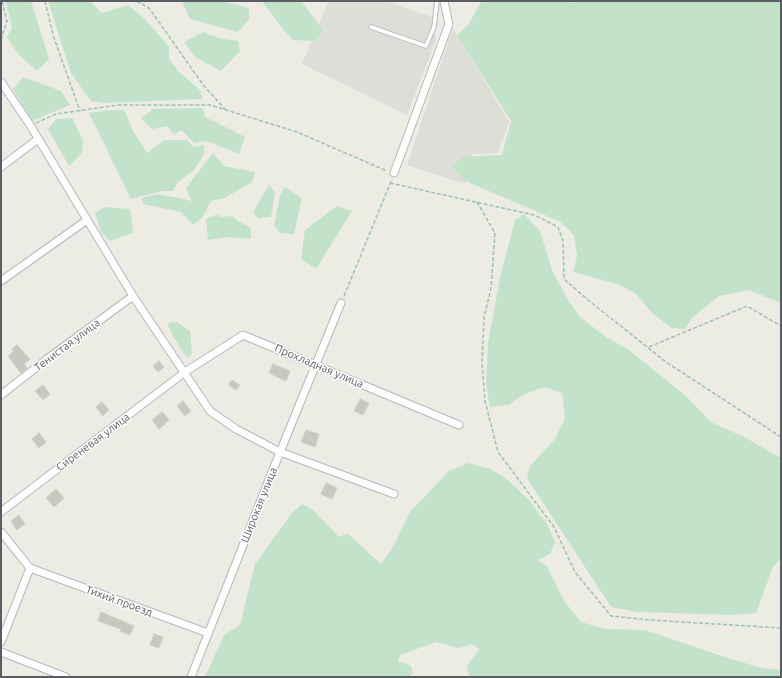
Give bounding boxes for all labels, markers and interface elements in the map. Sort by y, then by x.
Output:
street label: Тенистая улица [31,316,103,374]
street label: Прохладная улица [273,341,365,391]
street label: Сиреневая улица [54,410,132,474]
street label: Широкая улица [238,465,280,545]
street label: Тихий проезд [84,583,154,619]

